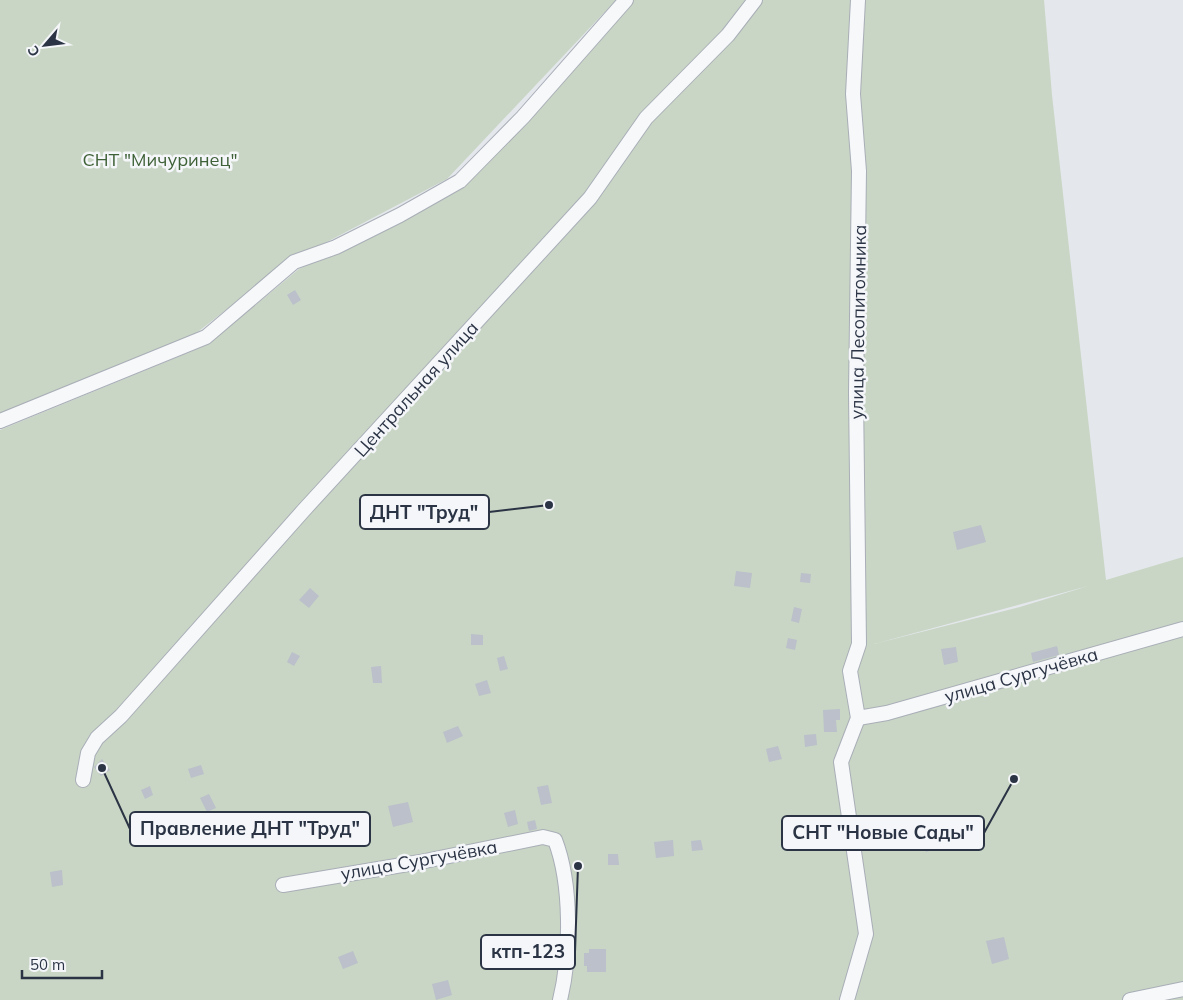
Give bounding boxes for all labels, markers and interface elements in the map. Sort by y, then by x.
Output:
north arrow [20,20,70,70]
text: С [23,43,44,60]
park label: СНТ "Мичуринец" [82,148,238,171]
street label: улица Лесопитомника [845,224,871,420]
street label: Центральная улица [349,316,483,462]
callout: ДНТ "Труд" [360,495,489,529]
text: ДНТ "Труд" [370,500,478,524]
street label: улица Сургучёвка [942,642,1100,708]
callout: Правление ДНТ "Труд" [130,812,370,846]
text: Правление ДНТ "Труд" [140,816,360,840]
callout: СНТ "Новые Сады" [782,816,984,850]
text: СНТ "Новые Сады" [792,820,974,844]
street label: улица Сургучёвка [339,835,499,885]
callout: ктп-123 [481,935,575,969]
text: ктп-123 [491,939,565,963]
scale bar [22,948,102,980]
text: 50 m [30,955,65,974]

